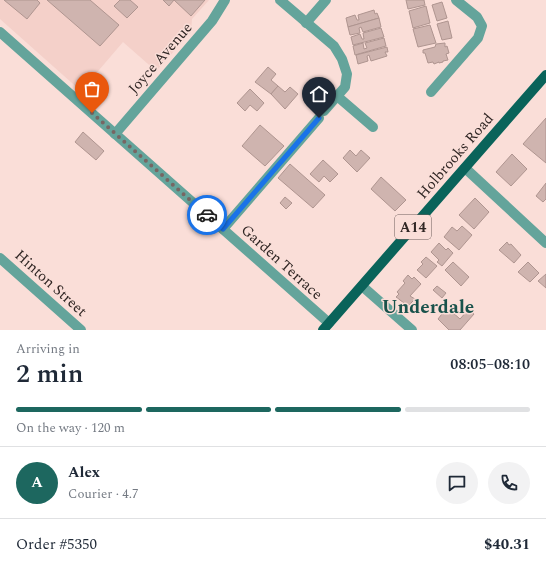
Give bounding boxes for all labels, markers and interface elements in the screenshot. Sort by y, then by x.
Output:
street label: Joyce Avenue [123,17,198,99]
pin [75,72,109,113]
pin [302,77,336,118]
icon: bag [81,78,103,100]
icon: home [308,83,330,105]
street label: Holbrooks Road [411,108,499,204]
courier [187,195,227,235]
icon: car [196,204,218,226]
road number: A14 [395,215,431,239]
street label: Garden Terrace [236,219,328,306]
street label: Hinton Street [9,244,92,322]
district label: Underdale [382,293,474,322]
text: Arriving in [16,339,80,359]
text: 08:05–08:10 [450,353,530,376]
text: 2 min [16,354,83,394]
text: On the way · 120 m [16,418,125,438]
text: Alex [68,461,100,484]
button: chat [436,462,478,504]
button: phone [488,462,530,504]
text: A [31,471,43,494]
text: Courier · 4.7 [68,484,138,504]
text: Order #5350 [16,533,97,556]
text: $40.31 [484,533,530,556]

